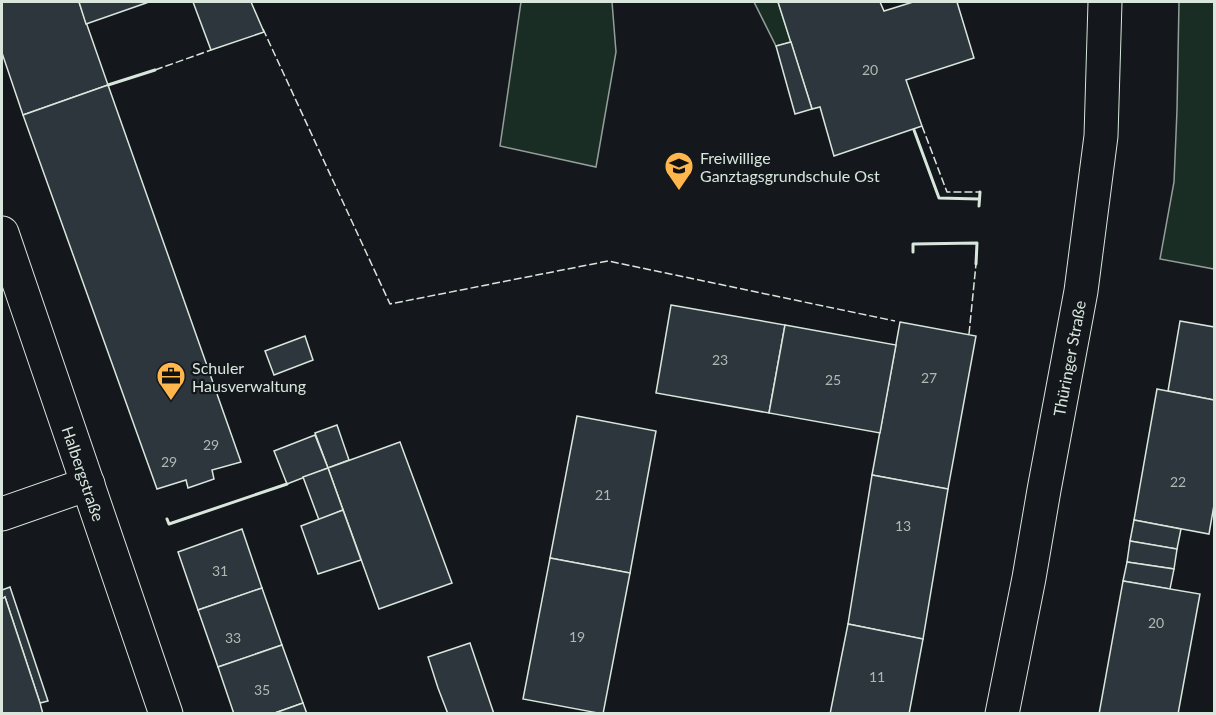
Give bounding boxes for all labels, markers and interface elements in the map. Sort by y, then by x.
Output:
house number: 20 [862,61,878,78]
place label: Freiwillige Ganztagsgrundschule Ost [700,148,880,185]
school or university icon: Freiwillige Ganztagsgrundschule Ost [663,150,695,192]
street label: Thüringer Straße [1048,299,1089,418]
house number: 23 [712,351,728,368]
place label: Schuler Hausverwaltung [192,358,306,395]
office icon: Schuler Hausverwaltung [155,360,187,402]
house number: 27 [921,369,937,386]
house number: 25 [825,371,841,388]
street label: Halbergstraße [59,423,109,523]
house number: 29 [203,436,219,453]
house number: 29 [161,453,177,470]
house number: 22 [1170,473,1186,490]
house number: 21 [595,486,611,503]
house number: 13 [895,517,911,534]
house number: 31 [212,562,228,579]
house number: 20 [1148,614,1164,631]
house number: 19 [569,628,585,645]
house number: 33 [225,629,241,646]
house number: 11 [869,668,885,685]
house number: 35 [254,681,270,698]

